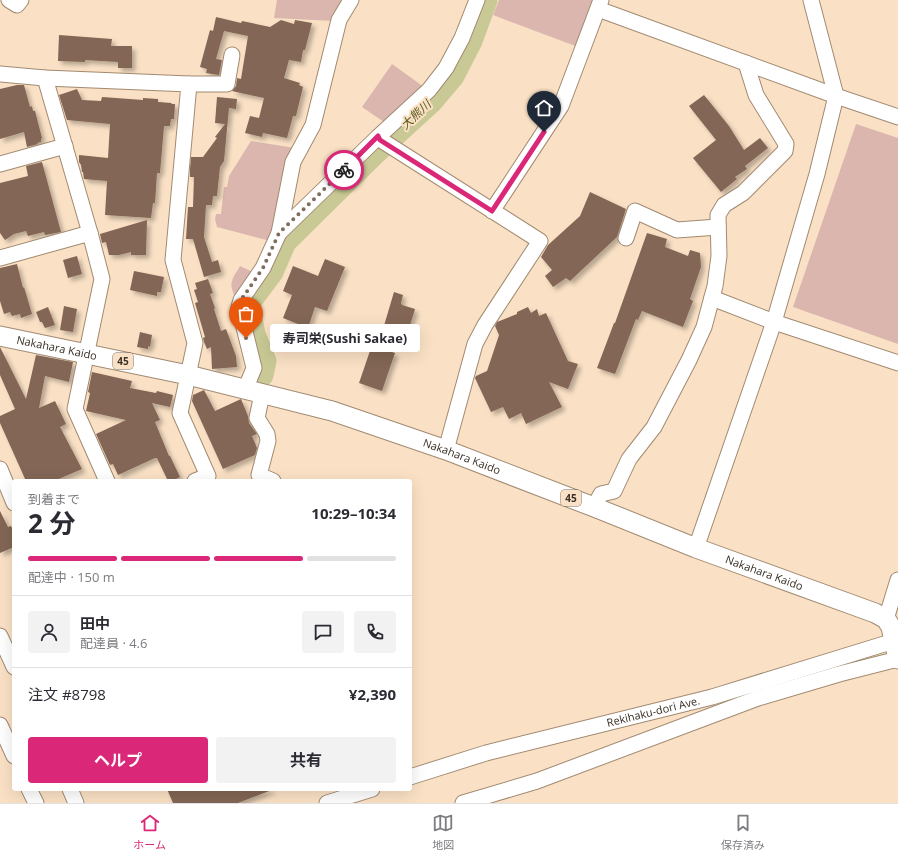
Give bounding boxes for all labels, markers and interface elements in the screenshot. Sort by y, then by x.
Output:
pin [527,91,561,132]
water label: 大熊川 [397,95,436,133]
icon: home [533,97,555,119]
courier [324,150,364,190]
icon: bike [333,159,355,181]
pin [229,297,263,338]
icon: bag [235,303,257,325]
callout: 寿司栄(Sushi Sakae) [270,324,420,352]
text: 寿司栄(Sushi Sakae) [283,329,407,347]
street label: Nakahara Kaido [15,332,99,363]
road number: 45 [113,353,133,369]
street label: Nakahara Kaido [421,435,503,477]
text: 到着まで [28,490,80,508]
road number: 45 [561,490,581,506]
text: 10:29–10:34 [311,503,396,523]
text: 2 分 [28,505,76,541]
street label: Nakahara Kaido [723,551,806,593]
text: 配達中 · 150 m [28,568,115,586]
button: person [28,611,70,653]
button: chat [302,611,344,653]
button: phone [354,611,396,653]
text: 田中 [80,613,110,633]
text: 配達員 · 4.6 [80,634,147,652]
text: 注文 #8798 [28,684,106,704]
text: ¥2,390 [349,684,396,704]
street label: Rekihaku-dori Ave. [605,692,701,730]
button: ヘルプ [28,737,208,783]
button: 共有 [216,737,396,783]
tab: ホーム [133,812,166,852]
tab: 地図 [432,812,454,852]
tab: 保存済み [721,812,765,852]

